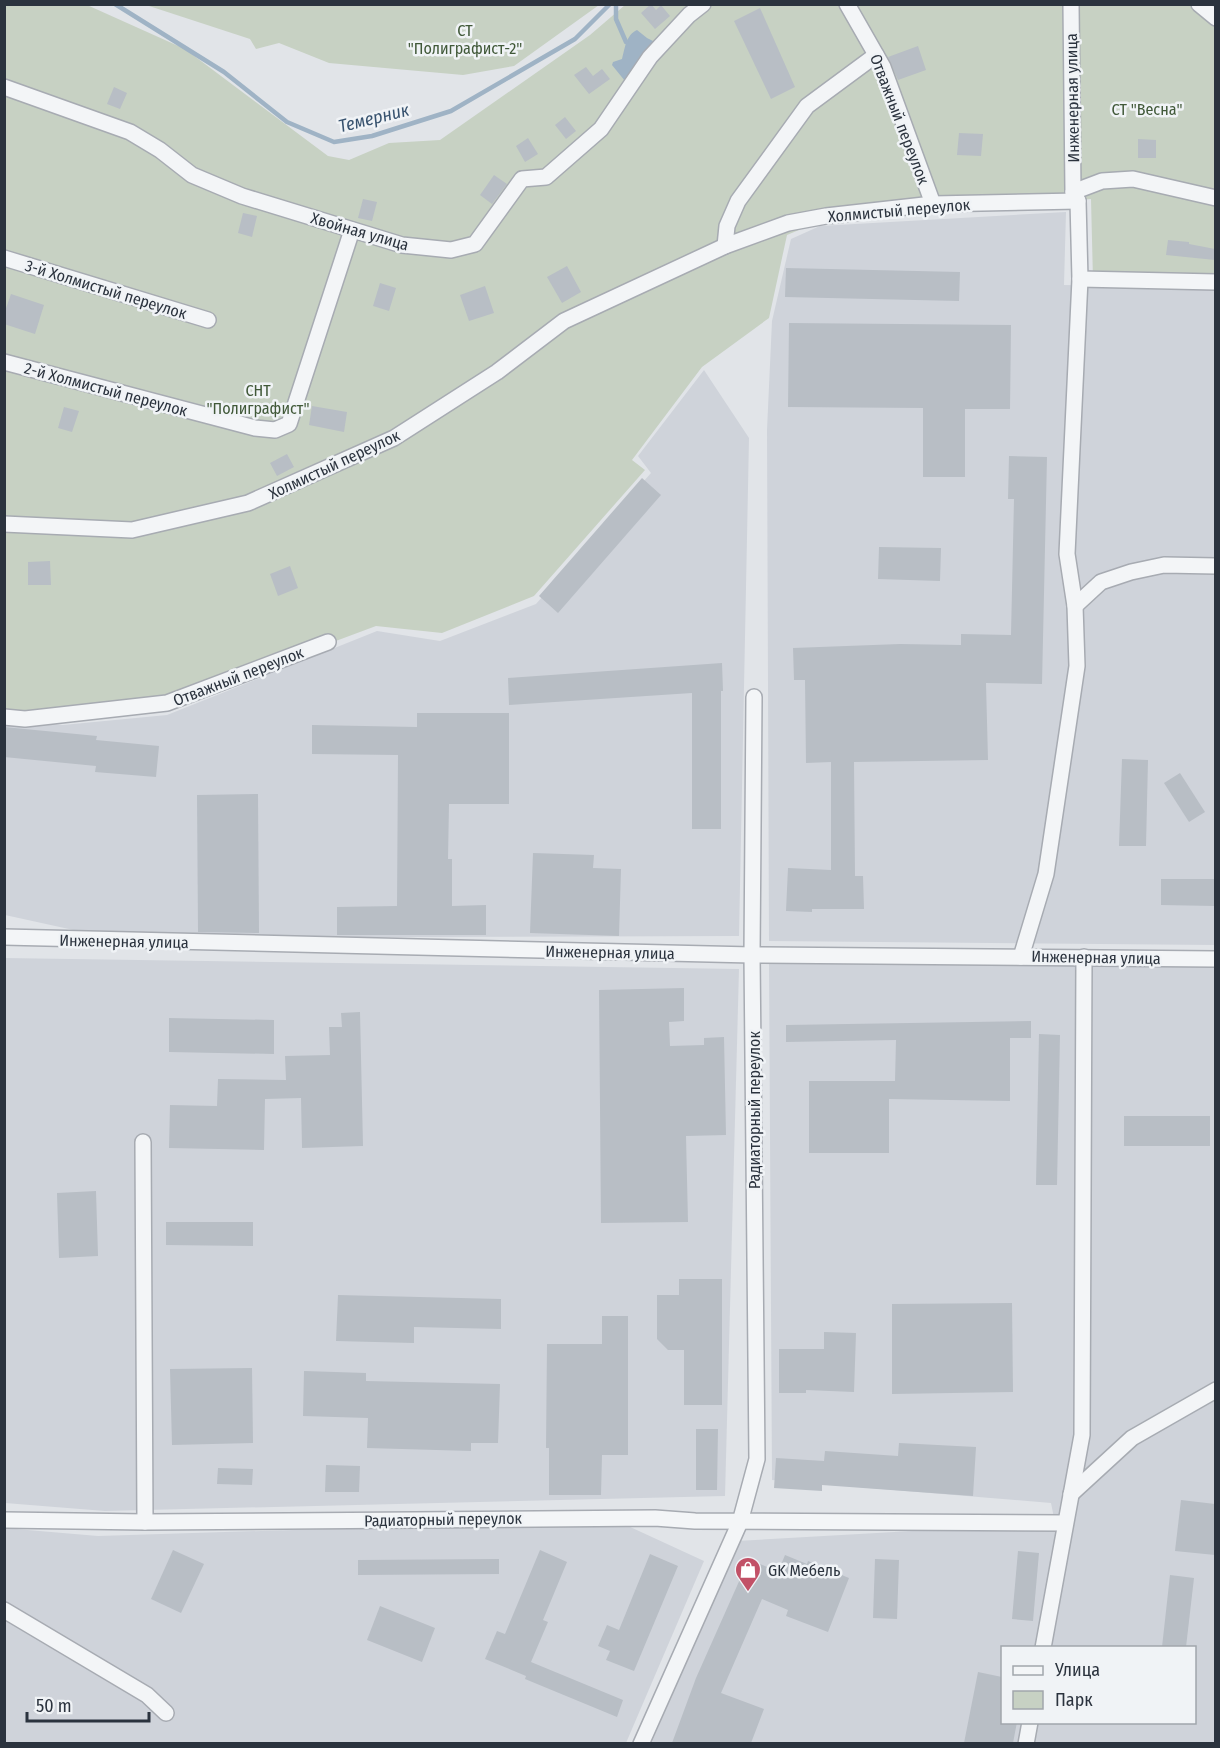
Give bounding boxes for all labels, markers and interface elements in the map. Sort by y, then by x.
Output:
park label: СТ "Полиграфист-2" [408,21,522,58]
street label: Инженерная улица [1062,33,1083,163]
street label: Отважный переулок [866,51,933,187]
water label: Темерник [336,99,412,137]
park label: СТ "Весна" [1112,100,1182,119]
street label: Холмистый переулок [827,195,971,226]
street label: Хвойная улица [309,208,411,255]
street label: 3-й Холмистый переулок [23,256,189,323]
street label: 2-й Холмистый переулок [22,359,190,421]
park label: СНТ "Полиграфист" [206,381,310,418]
street label: Холмистый переулок [266,426,403,503]
street label: Отважный переулок [170,643,306,710]
street label: Инженерная улица [59,931,189,952]
street label: Инженерная улица [545,942,675,963]
street label: Инженерная улица [1031,947,1161,968]
street label: Радиаторный переулок [745,1031,764,1189]
street label: Радиаторный переулок [364,1509,523,1530]
shop icon: GK Мебель [733,1555,763,1593]
place label: GK Мебель [768,1561,840,1580]
legend [1001,1646,1196,1724]
text: Улица [1054,1659,1100,1681]
scale bar [27,1685,148,1723]
text: Парк [1055,1689,1093,1711]
text: 50 m [36,1695,72,1717]

